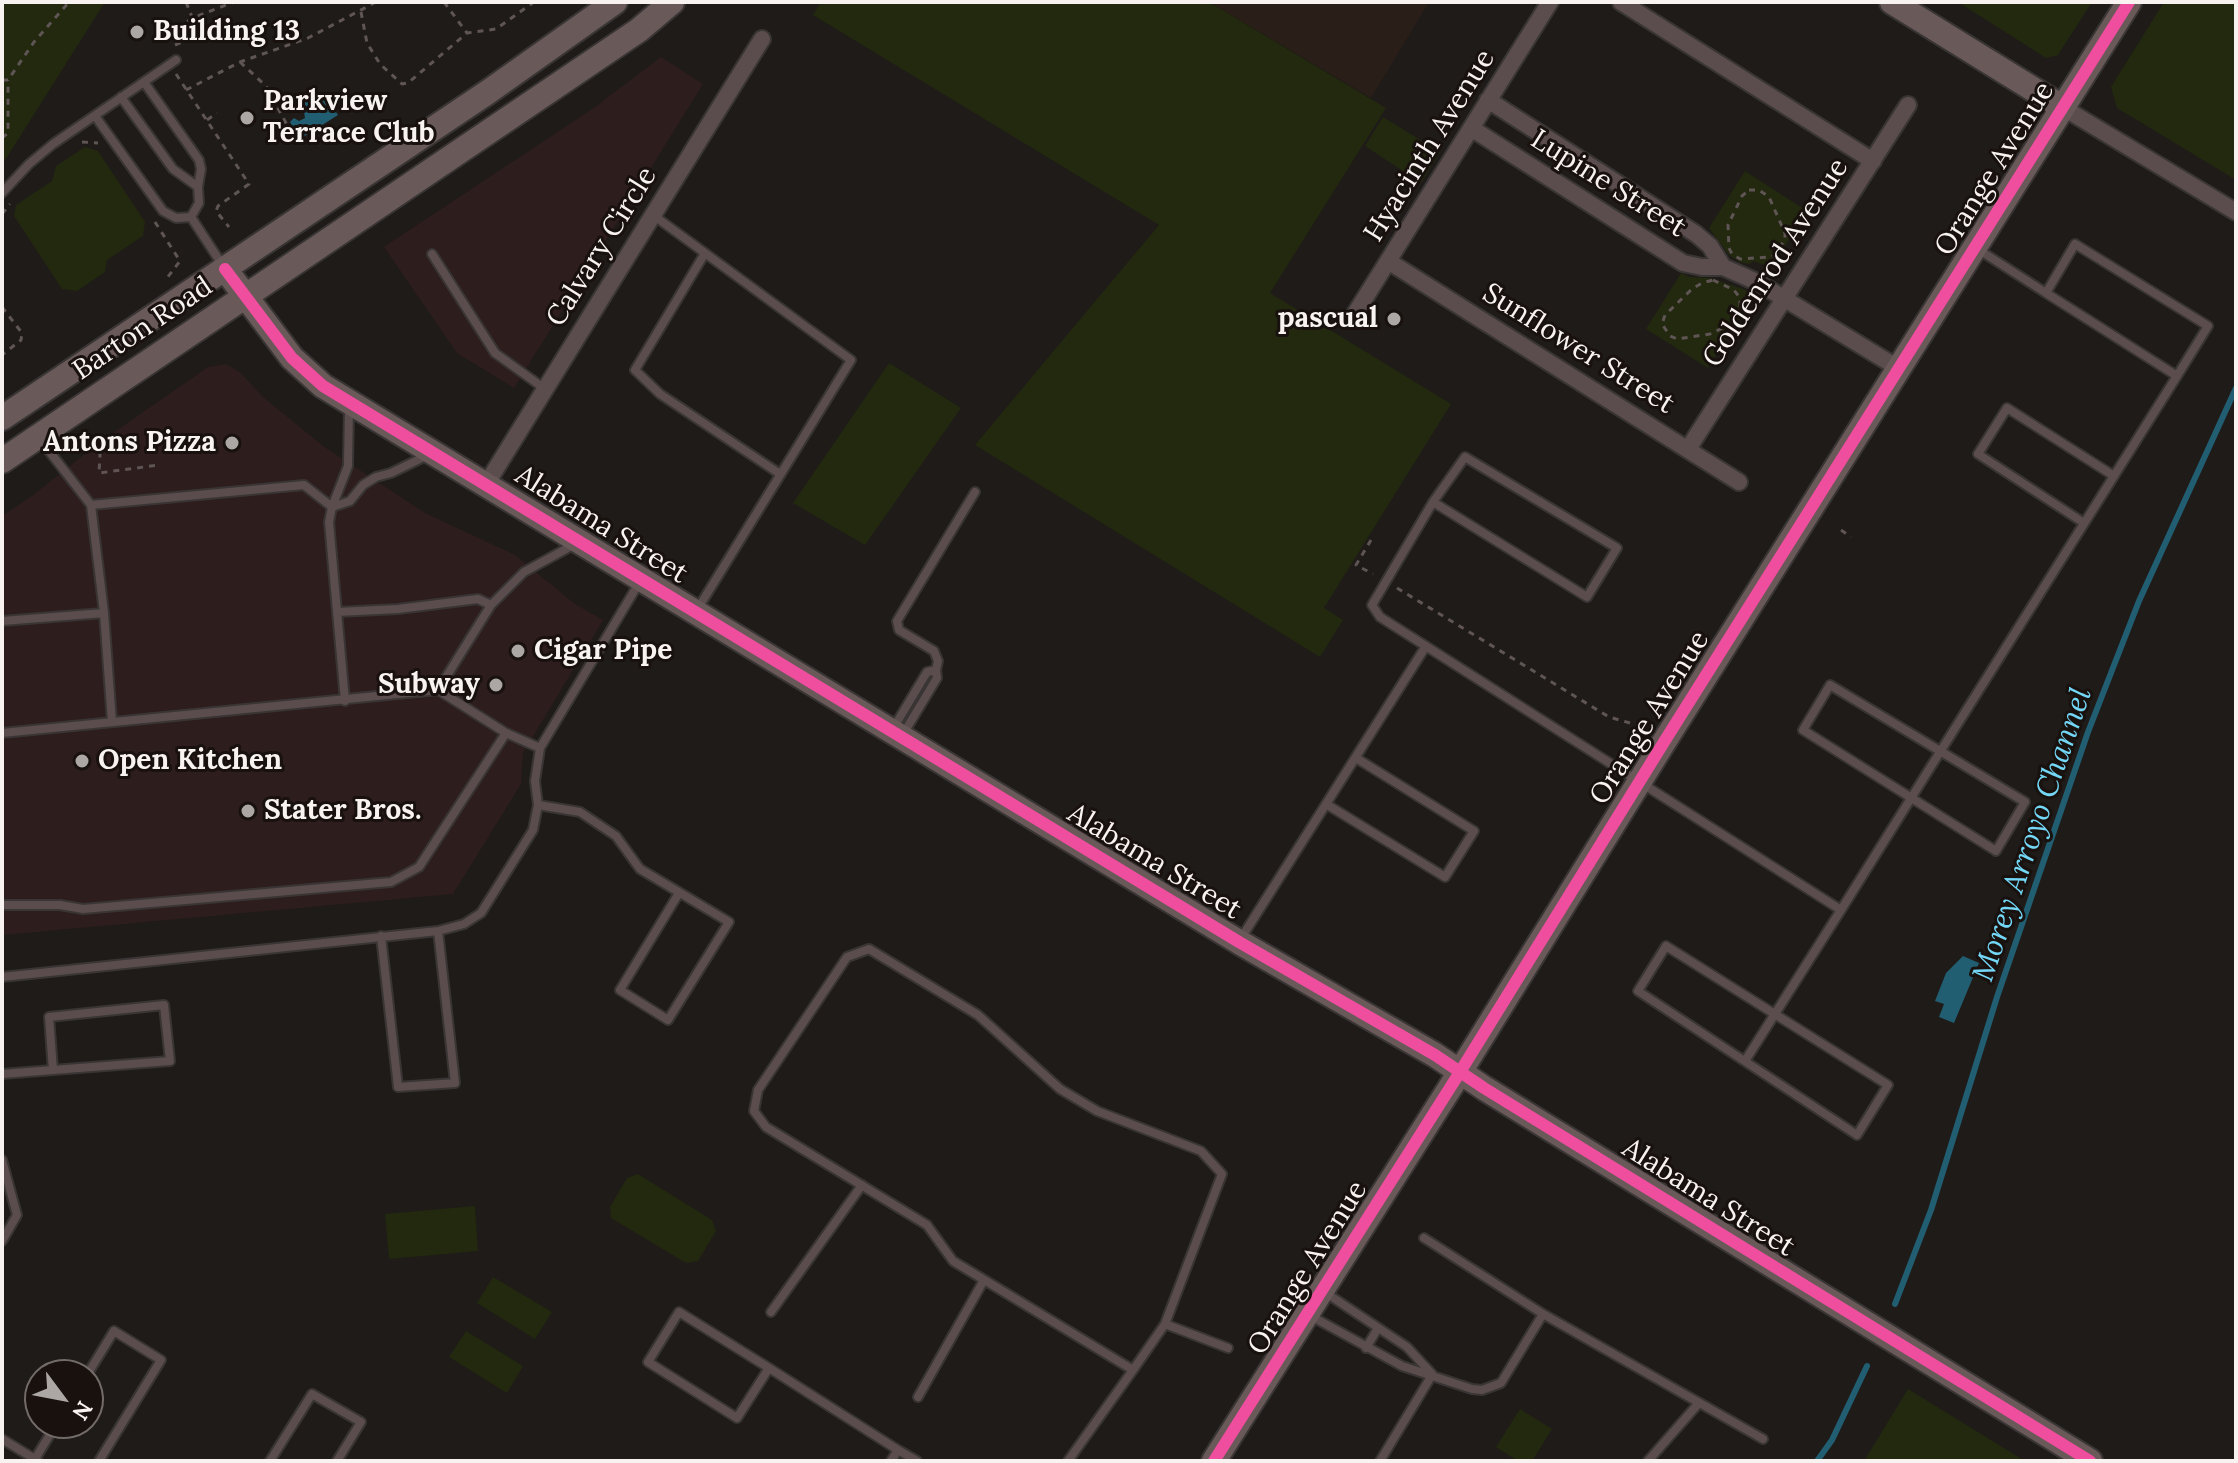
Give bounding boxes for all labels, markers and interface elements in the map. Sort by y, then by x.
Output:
place label: Building 13 [153,15,300,49]
marker: Building 13 [128,23,146,41]
street label: Hyacinth Avenue [1357,44,1503,248]
street label: Orange Avenue [1928,76,2062,262]
place label: Parkview Terrace Club [263,85,435,151]
marker: Parkview Terrace Club [238,109,256,127]
street label: Lupine Street [1524,123,1692,245]
street label: Goldenrod Avenue [1696,153,1856,373]
street label: Calvary Circle [540,161,664,333]
street label: Barton Road [67,270,219,388]
street label: Sunflower Street [1476,277,1680,421]
place label: pascual [1278,302,1378,336]
marker: pascual [1385,310,1403,328]
place label: Antons Pizza [43,426,216,460]
marker: Antons Pizza [223,434,241,452]
street label: Alabama Street [509,459,693,591]
street label: Orange Avenue [1583,625,1717,811]
place label: Cigar Pipe [534,634,672,668]
marker: Cigar Pipe [509,642,527,660]
place label: Subway [378,668,480,702]
marker: Subway [487,676,505,694]
water label: Morey Arroyo Channel [1966,684,2100,986]
place label: Open Kitchen [98,744,282,778]
marker: Open Kitchen [73,752,91,770]
place label: Stater Bros. [264,794,421,828]
street label: Alabama Street [1061,797,1247,927]
marker: Stater Bros. [239,802,257,820]
street label: Alabama Street [1616,1132,1800,1264]
street label: Orange Avenue [1241,1175,1375,1361]
north arrow [24,1359,104,1439]
text: N [66,1396,99,1425]

